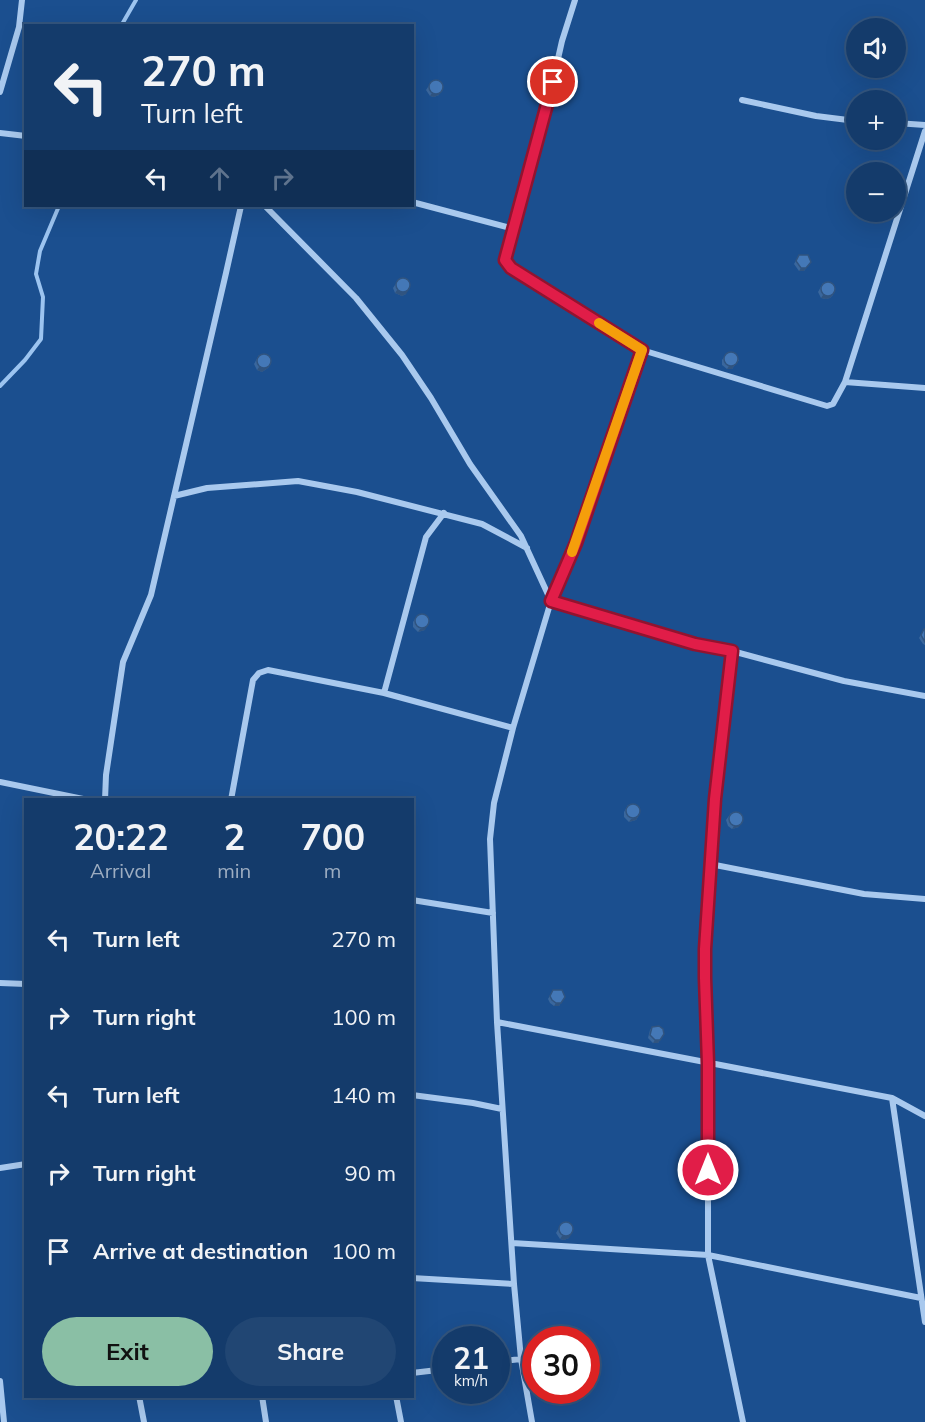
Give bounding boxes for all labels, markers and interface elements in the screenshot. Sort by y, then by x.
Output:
map controls [846,18,906,222]
button: sound [846,18,906,78]
text: 270 m [141,44,266,97]
icon: left [42,48,120,126]
pin [527,56,578,107]
icon: arrive [536,65,569,98]
button: + [846,90,906,150]
text: Turn left [141,96,243,130]
icon: left [140,162,173,195]
icon: ahead [203,162,236,195]
icon: right [266,162,299,195]
button: − [846,162,906,222]
text: 20:22 [73,814,168,859]
text: 2 [223,814,245,859]
text: 700 [300,814,365,859]
text: Arrival [90,858,151,883]
text: min [217,858,251,883]
text: m [324,858,341,883]
icon: left [42,923,75,956]
text: Turn left [93,925,180,953]
text: 270 m [331,925,396,953]
icon: right [42,1001,75,1034]
text: Turn right [93,1003,196,1031]
text: 100 m [331,1003,396,1031]
icon: left [42,1079,75,1112]
text: Turn left [93,1081,180,1109]
text: 140 m [331,1081,396,1109]
position arrow [676,1138,740,1202]
icon: right [42,1157,75,1190]
text: Turn right [93,1159,196,1187]
text: 90 m [345,1159,396,1187]
icon: arrive [42,1235,75,1268]
text: Arrive at destination [93,1237,308,1265]
text: 100 m [331,1237,396,1265]
button: Exit [42,1317,213,1386]
button: Share [225,1317,396,1386]
speed limit sign: 30 [522,1326,600,1404]
text: 21 [453,1339,489,1377]
text: km/h [454,1371,488,1390]

